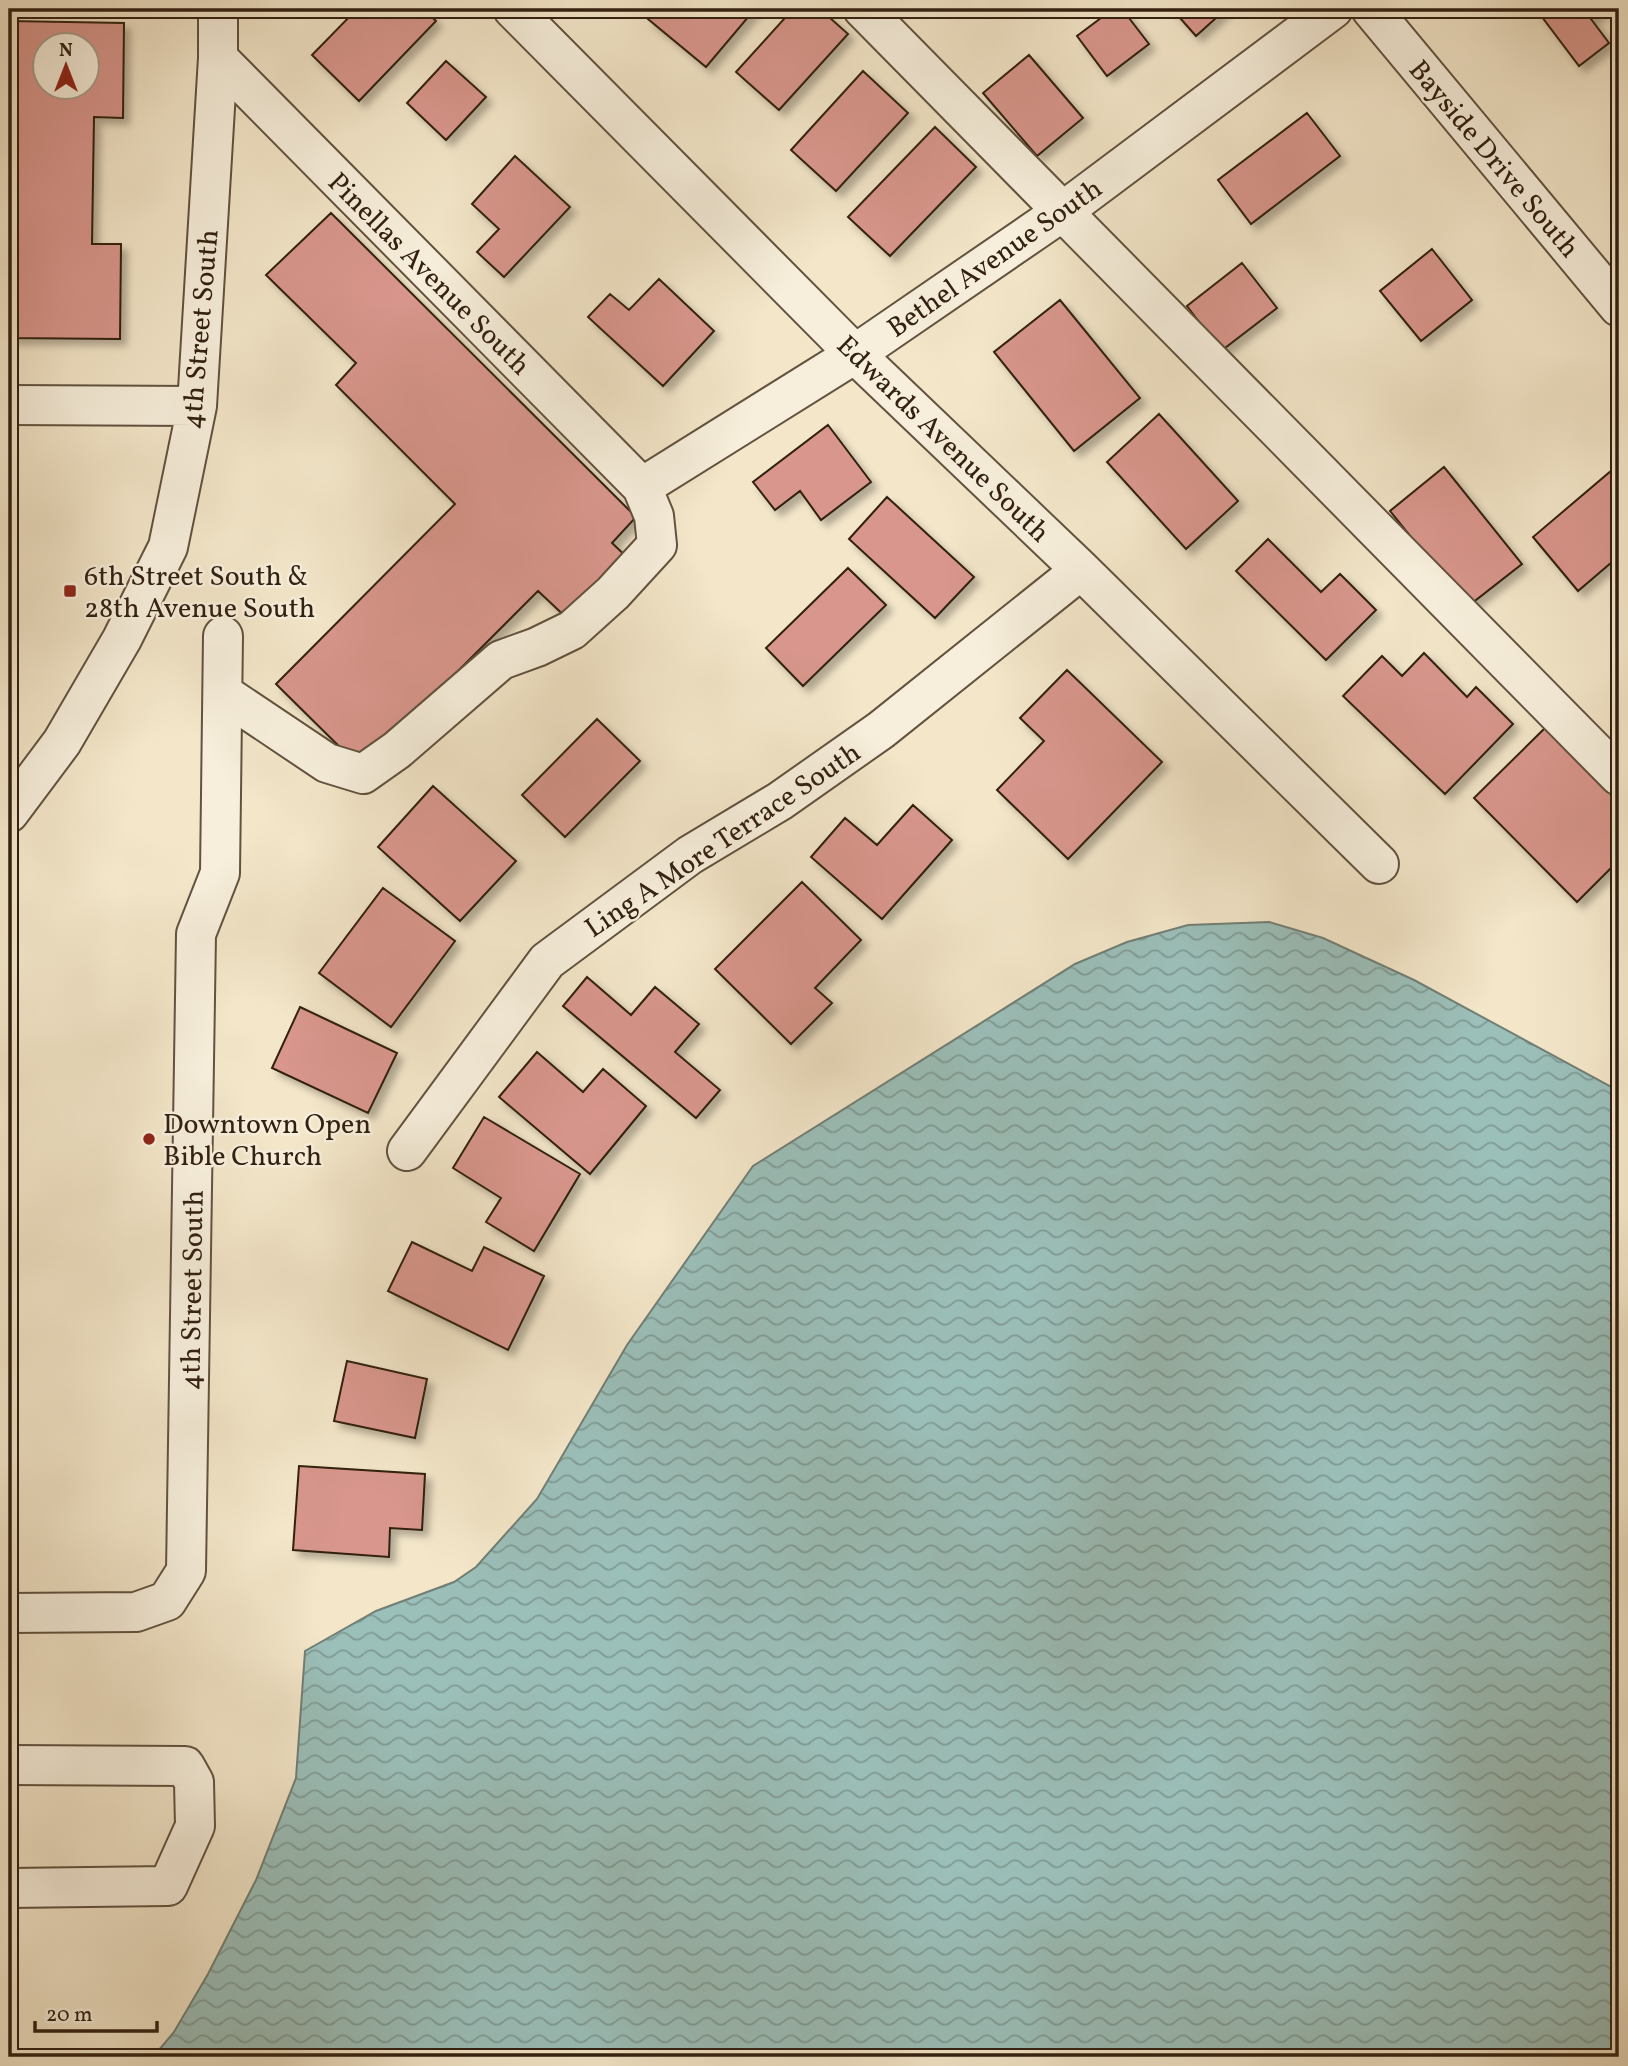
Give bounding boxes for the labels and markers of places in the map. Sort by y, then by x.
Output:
place label: 6th Street South & 28th Avenue South [84,558,315,629]
marker: 6th Street South & 28th Avenue South [62,583,78,599]
place label: Downtown Open Bible Church [163,1106,371,1177]
marker: Downtown Open Bible Church [141,1131,157,1147]

